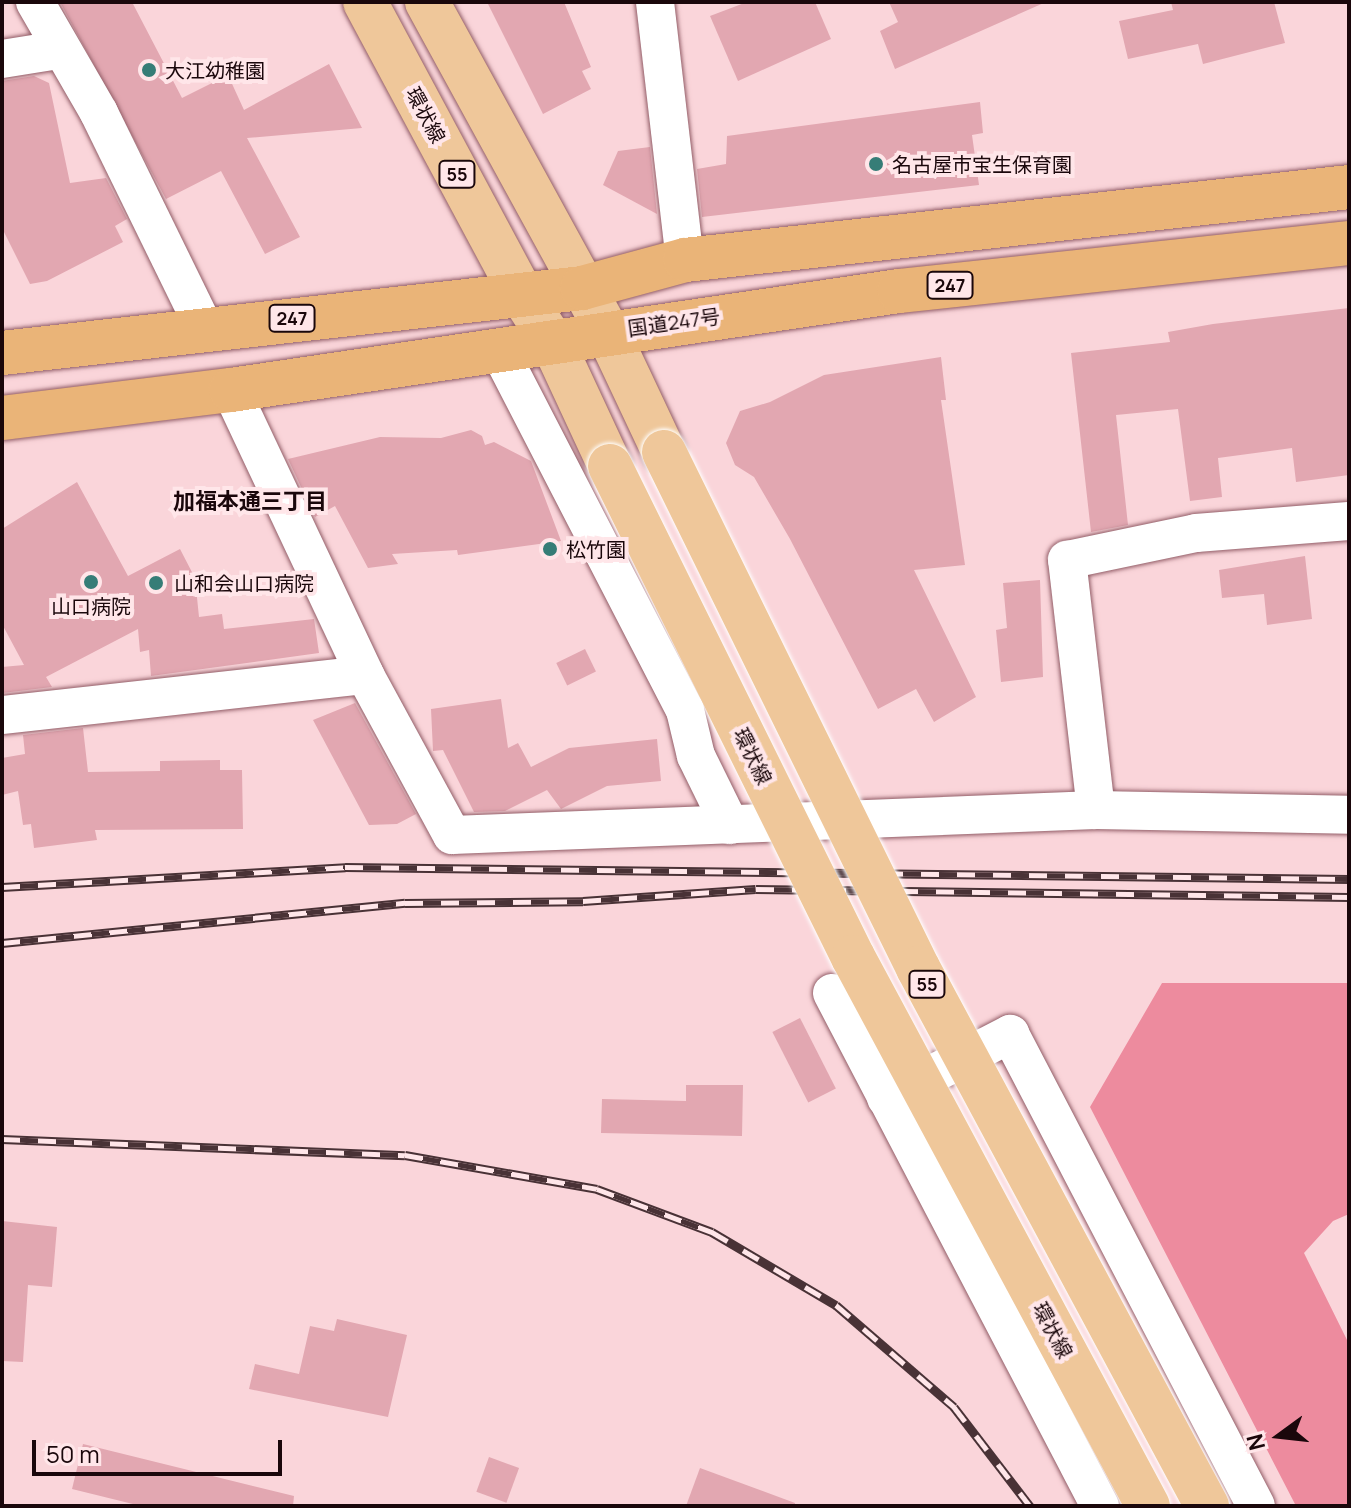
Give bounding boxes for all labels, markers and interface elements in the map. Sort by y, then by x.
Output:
place label: 大江幼稚園 [165,58,265,82]
marker: 大江幼稚園 [140,61,158,79]
street label: 環状線 [401,83,451,147]
place label: 名古屋市宝生保育園 [892,152,1072,176]
marker: 名古屋市宝生保育園 [867,155,885,173]
road number: 55 [437,160,477,188]
road number: 247 [926,271,974,299]
road number: 247 [268,304,316,332]
street label: 国道247号 [626,304,722,340]
district label: 加福本通三丁目 [173,489,327,515]
place label: 松竹園 [566,537,626,561]
marker: 松竹園 [541,540,559,558]
place label: 山和会山口病院 [174,571,314,595]
marker: 山和会山口病院 [145,572,167,594]
marker: 山口病院 [82,573,100,591]
place label: 山口病院 [51,594,131,618]
street label: 環状線 [729,724,777,788]
road number: 55 [907,970,947,998]
street label: 環状線 [1028,1298,1078,1362]
north arrow [1239,1396,1319,1476]
scale bar [36,1424,286,1474]
text: N [1239,1431,1272,1454]
text: 50 m [46,1437,100,1470]

